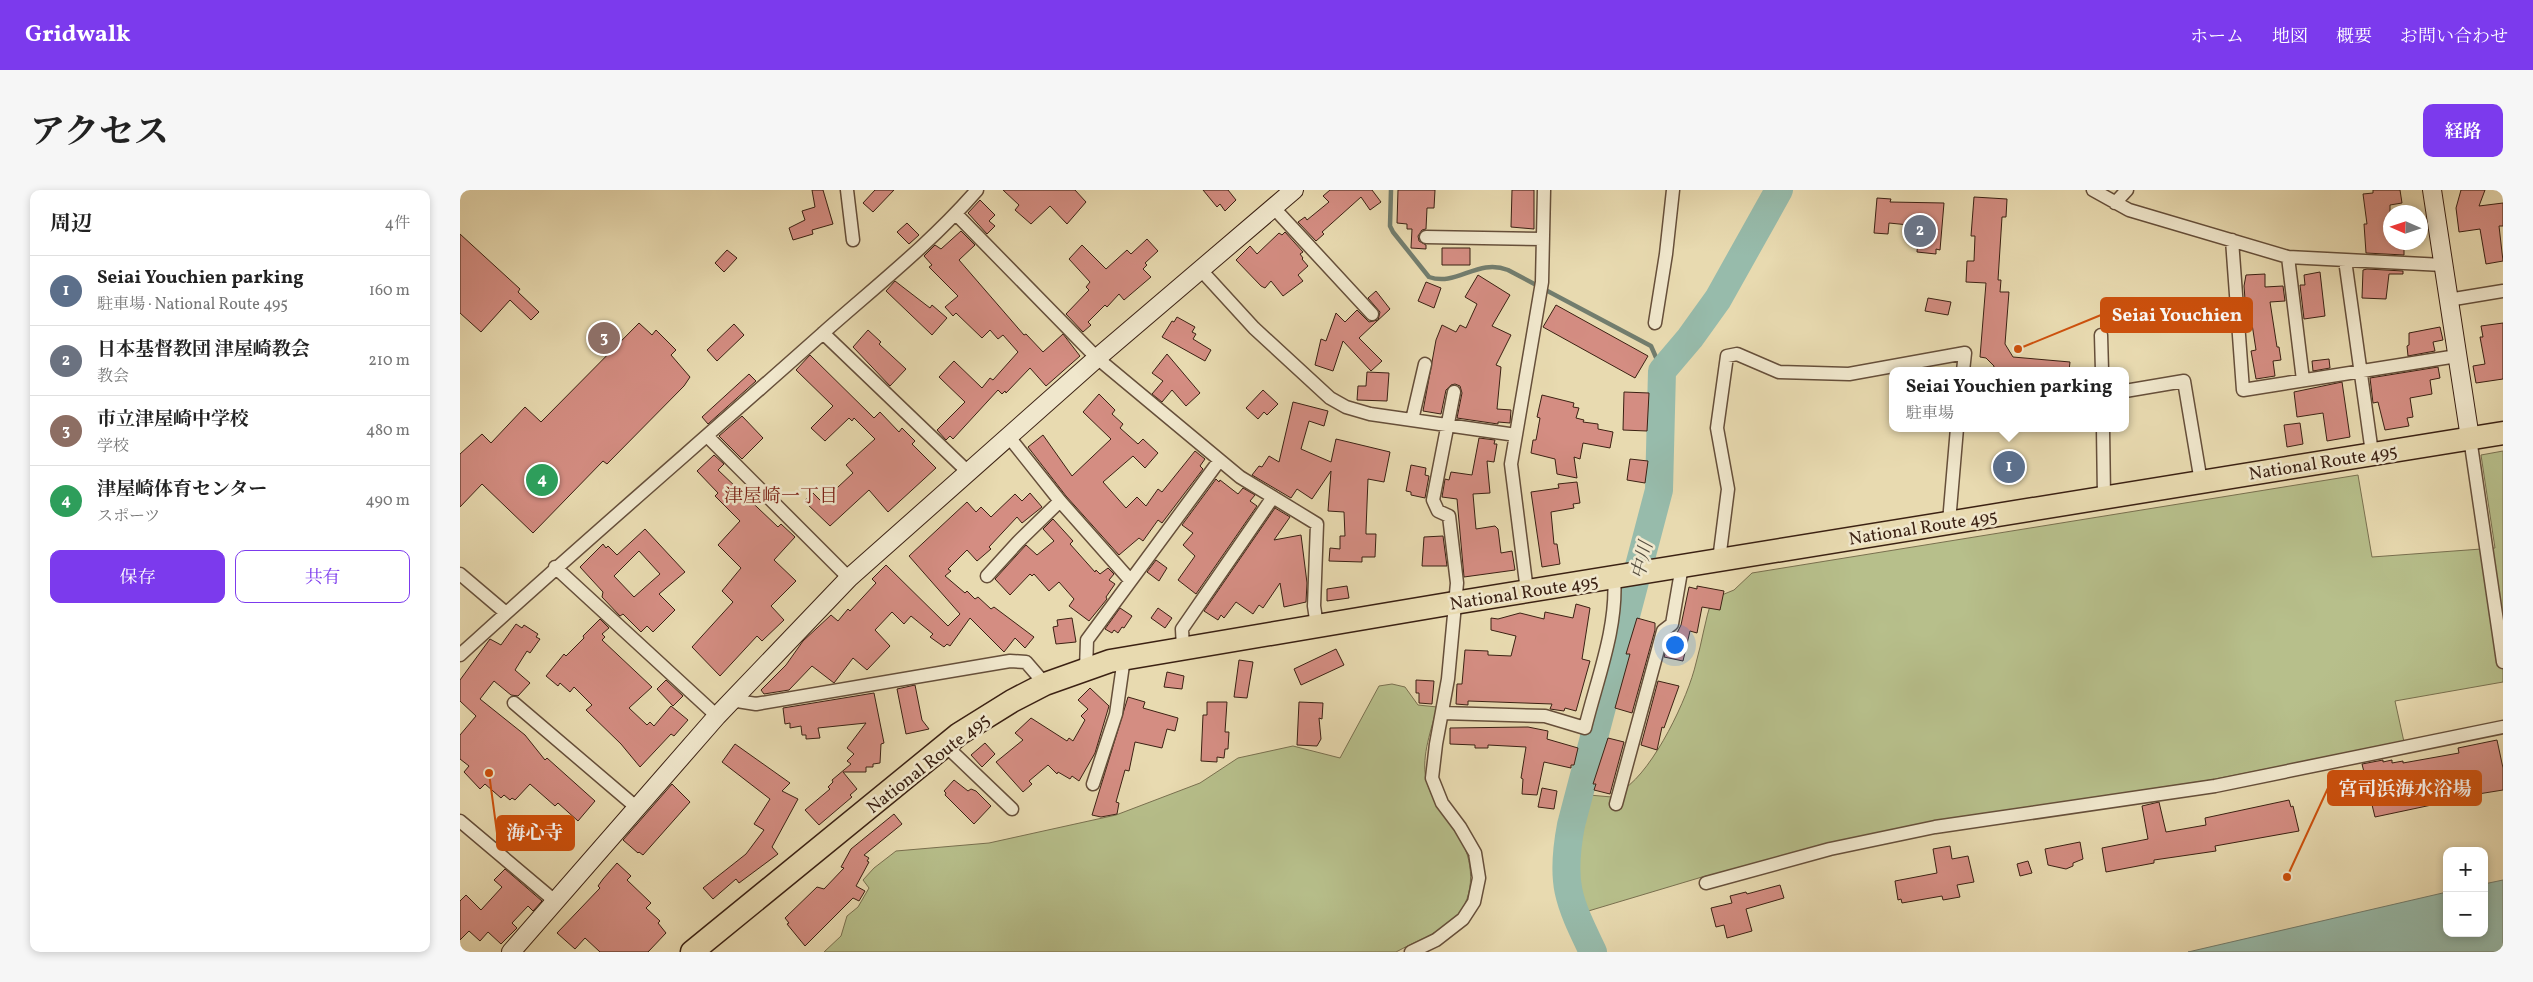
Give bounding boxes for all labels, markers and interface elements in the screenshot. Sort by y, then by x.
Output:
text: Gridwalk [25,18,131,52]
text: ホーム [2190,25,2244,50]
text: 地図 [2272,25,2308,50]
text: 概要 [2336,25,2372,50]
text: お問い合わせ [2400,25,2508,50]
button: 経路 [2423,104,2503,157]
text: アクセス [30,110,169,158]
north arrow [2383,205,2428,250]
text: 周辺 [50,210,92,239]
pin: 2 [1904,212,1936,250]
text: 4件 [384,213,410,235]
text: Seiai Youchien parking [97,265,304,291]
text: 1 [63,280,69,302]
text: 160 m [369,280,410,302]
text: 駐車場 · National Route 495 [97,294,288,316]
callout: Seiai Youchien [2101,298,2252,332]
text: Seiai Youchien [2112,303,2242,329]
pin: 3 [588,319,620,357]
text: 日本基督教団 津屋崎教会 [97,337,310,363]
text: 2 [62,350,70,372]
text: 210 m [368,350,410,372]
text: 教会 [97,366,129,388]
popup [1889,367,2129,432]
text: Seiai Youchien parking [1906,374,2112,400]
text: 駐車場 [1906,403,1954,425]
text: 市立津屋崎中学校 [97,407,249,433]
text: 3 [62,420,70,442]
text: 480 m [366,420,410,442]
text: 学校 [97,436,129,458]
street label: National Route 495 [2247,439,2399,488]
pin: 1 [1993,448,2025,486]
pin: 4 [526,461,558,499]
text: 津屋崎体育センター [97,477,267,503]
district label: 津屋崎一丁目 [724,484,838,510]
text: 4 [61,490,71,512]
text: 490 m [365,490,410,512]
street label: National Route 495 [1847,504,1999,553]
text: スポーツ [97,506,160,528]
water label: 中川 [1626,537,1661,582]
button: 保存 [50,550,225,603]
button: 共有 [235,550,410,603]
street label: National Route 495 [1448,569,1600,618]
your location [1662,632,1688,658]
street label: National Route 495 [862,708,996,820]
callout: 宮司浜海水浴場 [2328,771,2481,805]
text: 宮司浜海水浴場 [2338,777,2472,803]
callout: 海心寺 [497,816,574,850]
text: 海心寺 [506,821,564,847]
map controls [2443,847,2488,937]
button: + [2443,847,2488,892]
button: − [2443,892,2488,937]

